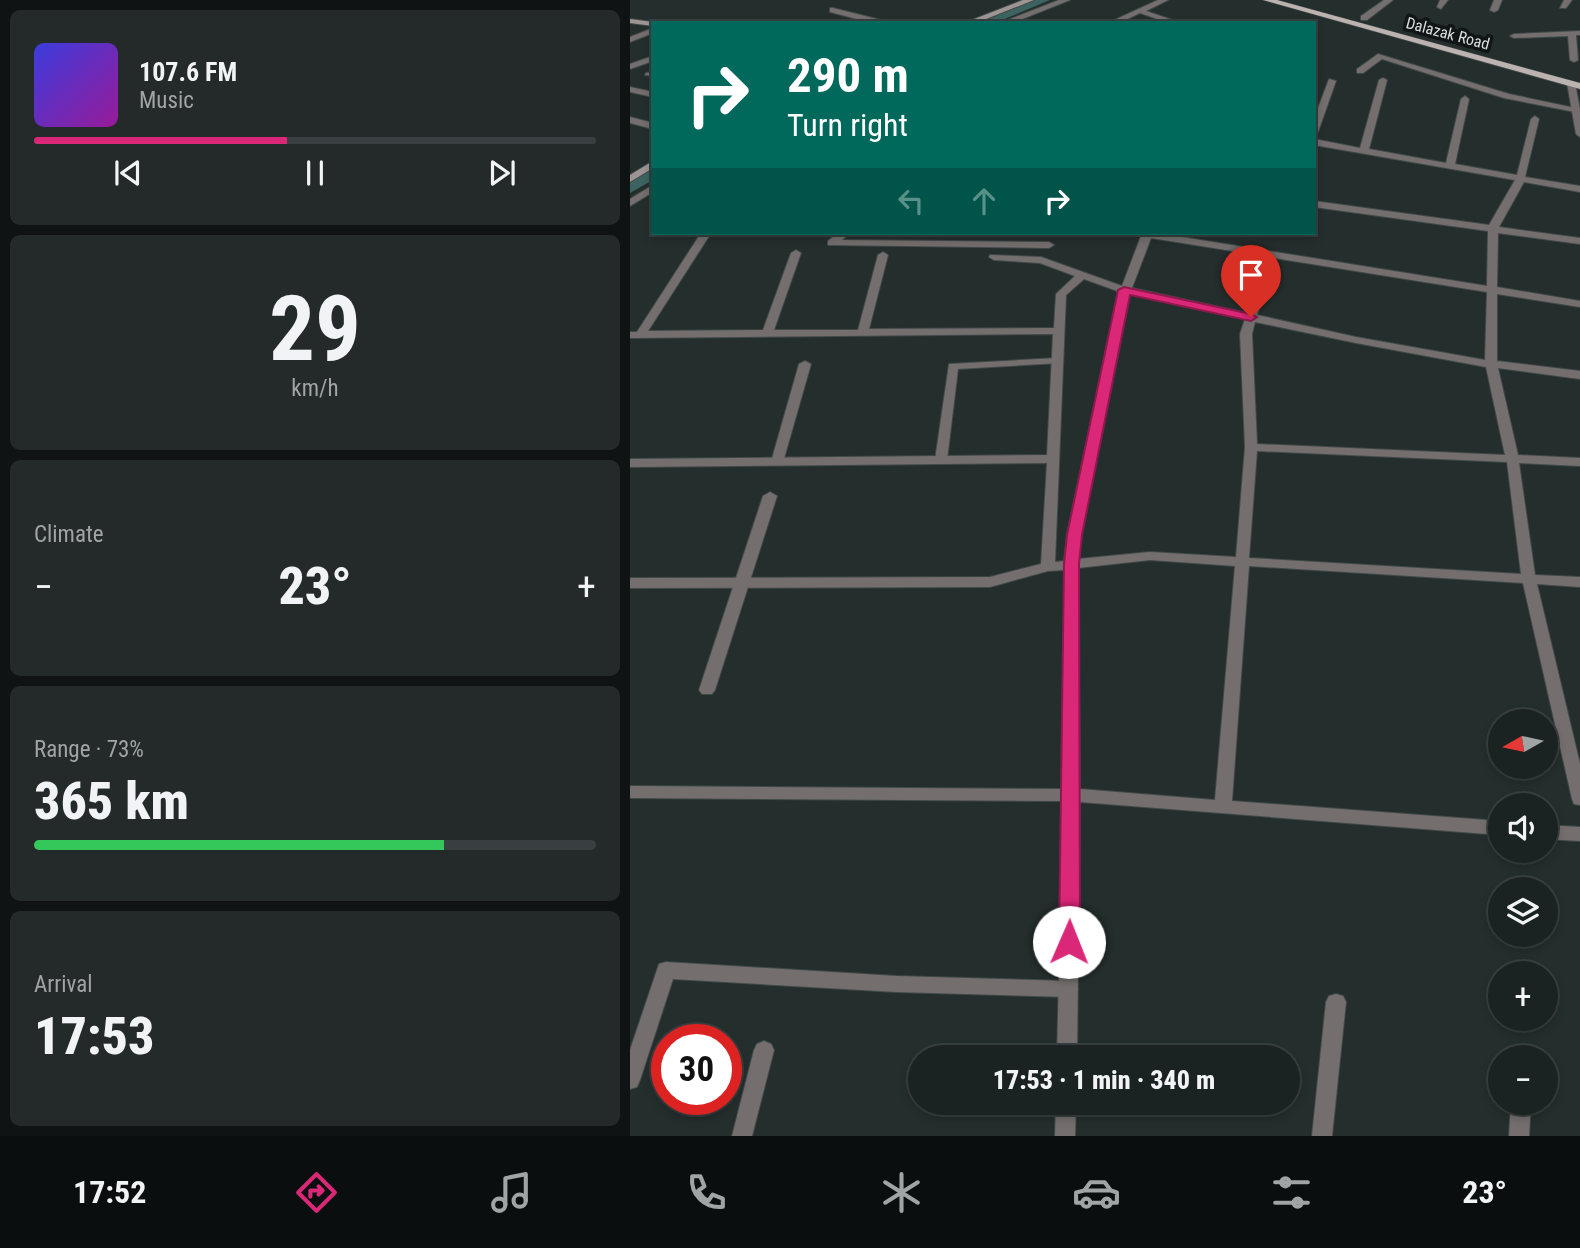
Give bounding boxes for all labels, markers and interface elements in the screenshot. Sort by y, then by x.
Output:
street label: Dalazak Road [1404,13,1492,54]
text: 290 m [787,47,909,104]
icon: right [672,49,763,140]
text: 107.6 FM [139,57,237,87]
text: Music [139,87,194,114]
text: Turn right [787,106,908,144]
icon: previous [109,154,147,192]
icon: pause [296,154,334,192]
icon: next [483,154,521,192]
icon: left [892,182,930,220]
icon: ahead [965,182,1003,220]
icon: right [1038,182,1076,220]
pin [1221,245,1281,317]
icon: arrive [1232,256,1270,294]
text: 29 [269,276,361,382]
text: km/h [291,375,339,402]
text: Climate [34,521,104,548]
text: 23° [278,556,352,617]
text: − [34,565,53,609]
text: + [577,565,596,609]
north arrow [1488,709,1558,779]
map controls [1488,709,1558,1115]
text: Range · 73% [34,736,144,763]
text: 365 km [34,771,189,832]
button: sound [1488,793,1558,863]
button: layers [1488,877,1558,947]
position arrow [1032,905,1106,979]
button: + [1488,961,1558,1031]
text: Arrival [34,971,93,998]
text: 17:53 [34,1006,154,1067]
speed limit sign: 30 [651,1024,742,1115]
button: − [1488,1045,1558,1115]
text: 17:53 · 1 min · 340 m [993,1065,1215,1095]
icon: directions [292,1168,341,1217]
icon: music [487,1168,536,1217]
icon: phone [682,1168,731,1217]
icon: climate [877,1168,926,1217]
icon: car [1072,1168,1121,1217]
icon: filters [1267,1168,1316,1217]
text: 17:52 [73,1173,146,1211]
text: 23° [1462,1173,1507,1211]

